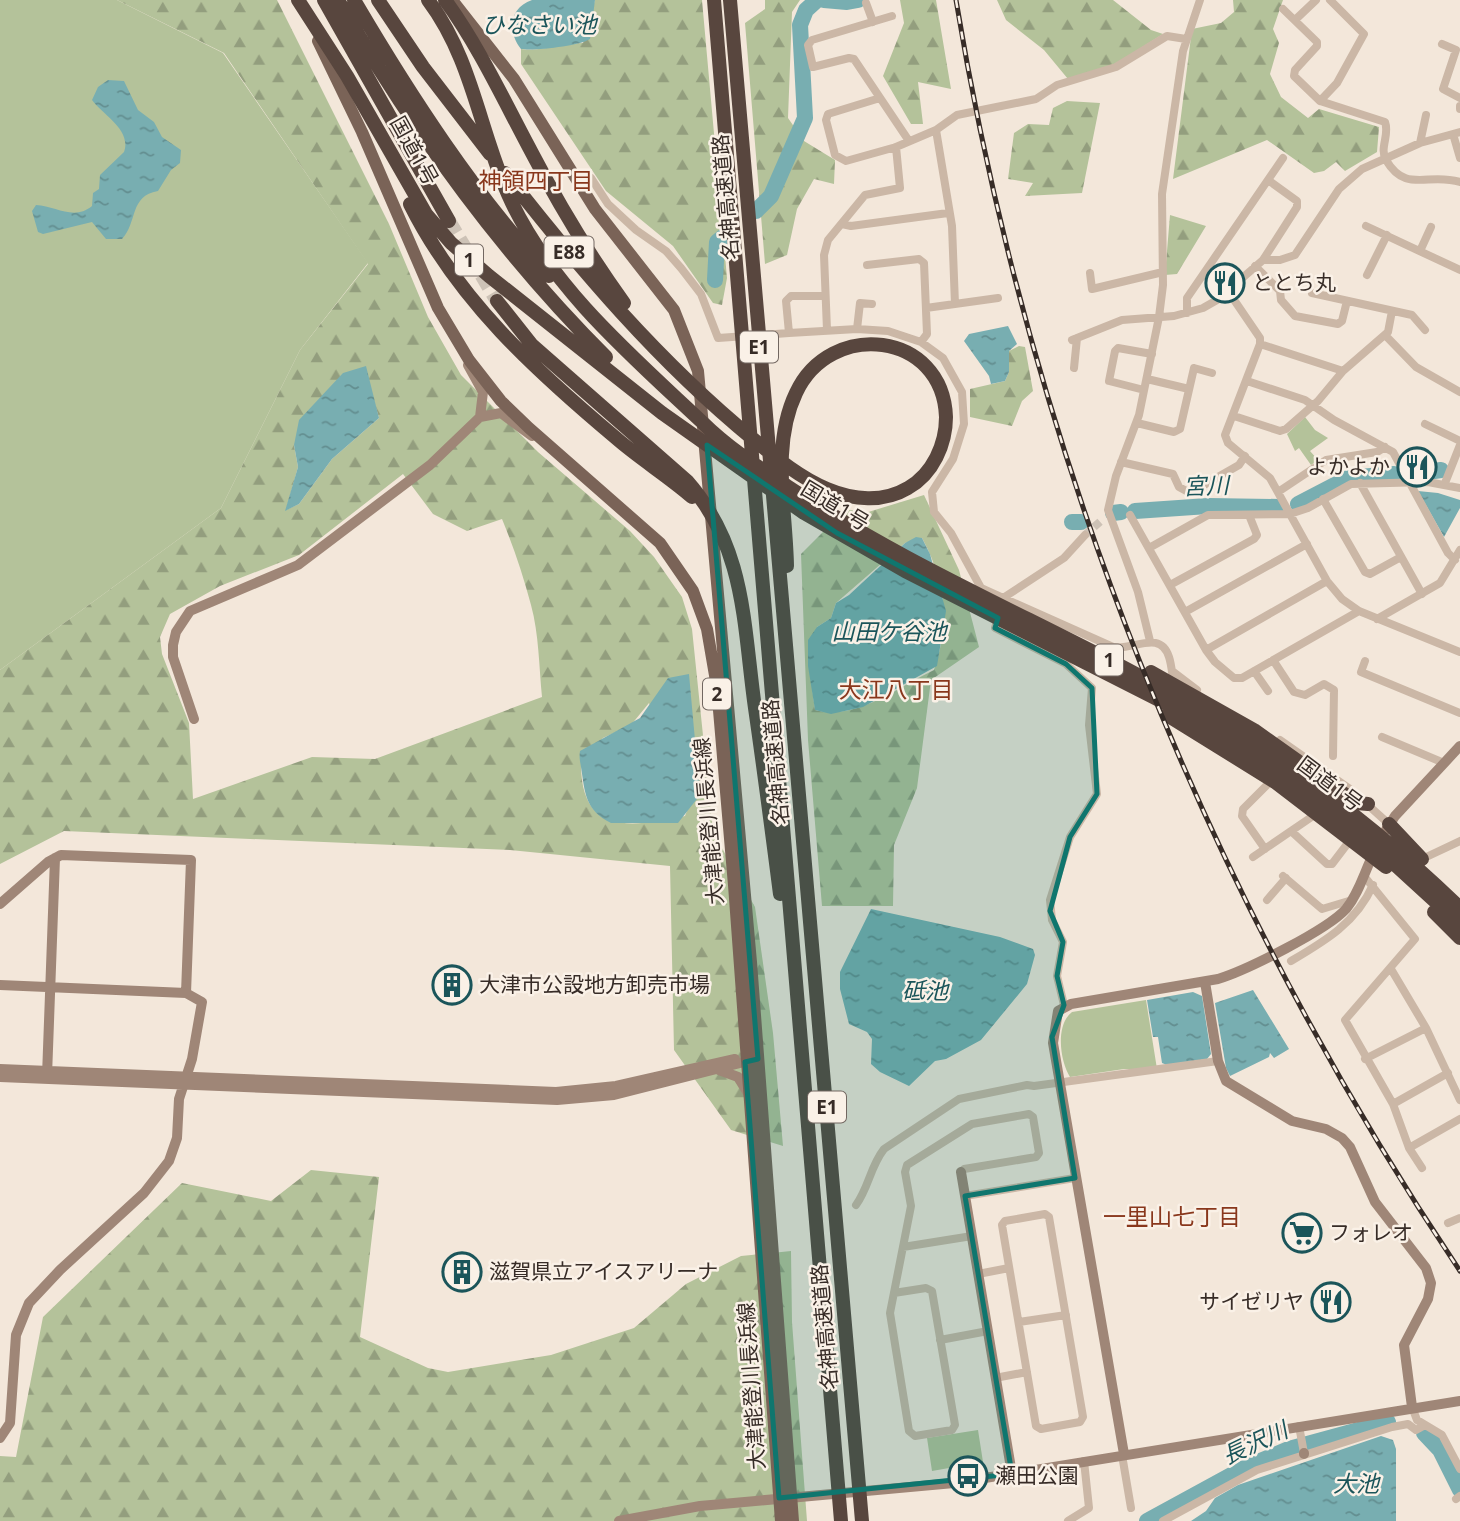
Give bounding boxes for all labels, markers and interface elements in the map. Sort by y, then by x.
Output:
water label: ひなさい池 [482,8,599,40]
street label: 国道1号 [384,111,445,190]
street label: 名神高速道路 [706,133,744,261]
district label: 神領四丁目 [479,164,594,196]
road number: E88 [544,236,594,268]
road number: 1 [455,244,483,276]
restaurant icon: ととち丸 [1204,262,1246,304]
place label: ととち丸 [1252,268,1336,296]
road number: E1 [740,332,778,362]
restaurant icon: よかよか [1396,446,1438,488]
place label: よかよか [1307,452,1390,480]
water label: 宮川 [1182,468,1233,502]
street label: 国道1号 [796,474,875,536]
water label: 山田ケ谷池 [832,615,949,647]
road number: 1 [1095,645,1123,676]
district label: 大江八丁目 [839,673,954,705]
road number: 2 [703,678,731,709]
street label: 名神高速道路 [756,698,794,826]
street label: 大津能登川長浜線 [687,736,729,906]
street label: 国道1号 [1292,749,1369,817]
building icon: 大津市公設地方卸売市場 [431,964,473,1006]
place label: 大津市公設地方卸売市場 [479,970,710,998]
water label: 砥池 [902,974,950,1006]
road number: E1 [808,1092,846,1122]
district label: 一里山七丁目 [1103,1200,1241,1232]
supermarket icon: フォレオ [1281,1212,1323,1254]
place label: フォレオ [1329,1218,1413,1246]
building icon: 滋賀県立アイスアリーナ [441,1251,483,1293]
place label: 滋賀県立アイスアリーナ [489,1257,718,1285]
street label: 名神高速道路 [805,1263,843,1391]
restaurant icon: サイゼリヤ [1310,1281,1352,1323]
place label: サイゼリヤ [1199,1287,1304,1315]
street label: 大津能登川長浜線 [731,1301,771,1471]
water label: 長沢川 [1217,1412,1295,1471]
bus stop icon: 瀬田公園 [947,1455,989,1497]
place label: 瀬田公園 [995,1461,1079,1489]
water label: 大池 [1333,1467,1381,1499]

